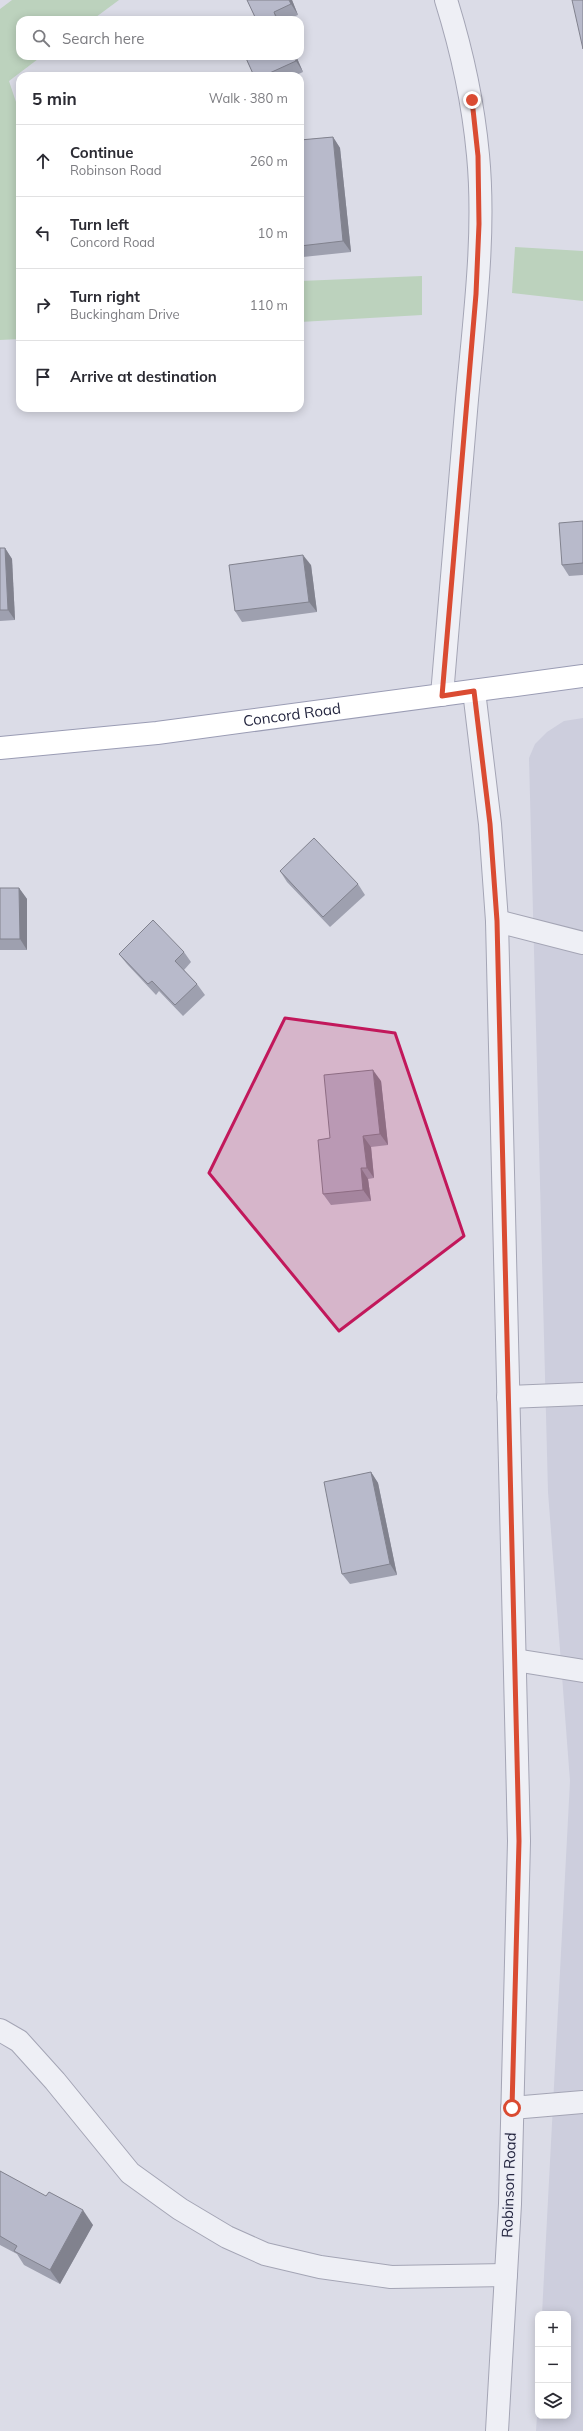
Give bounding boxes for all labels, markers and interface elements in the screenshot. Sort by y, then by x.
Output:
search box [16,16,304,60]
icon: search [30,27,52,49]
text: Search here [62,29,144,48]
text: 5 min [32,88,77,109]
text: Walk · 380 m [209,90,288,106]
route end [463,91,481,109]
text: Continue [70,143,133,162]
icon: ahead [32,150,54,172]
text: 260 m [250,153,288,169]
text: Robinson Road [70,162,162,178]
text: Turn left [70,215,129,234]
icon: left [32,222,54,244]
text: 10 m [258,225,288,241]
text: Concord Road [70,234,155,250]
text: Turn right [70,287,140,306]
icon: right [32,294,54,316]
text: 110 m [250,297,288,313]
text: Buckingham Drive [70,306,180,322]
icon: arrive [32,366,54,388]
text: Arrive at destination [70,367,217,386]
street label: Concord Road [242,699,342,730]
route start [503,2099,521,2117]
street label: Robinson Road [497,2132,520,2238]
map controls [535,2311,571,2419]
button: + [535,2311,571,2347]
button: − [535,2347,571,2383]
button: layers [535,2383,571,2419]

